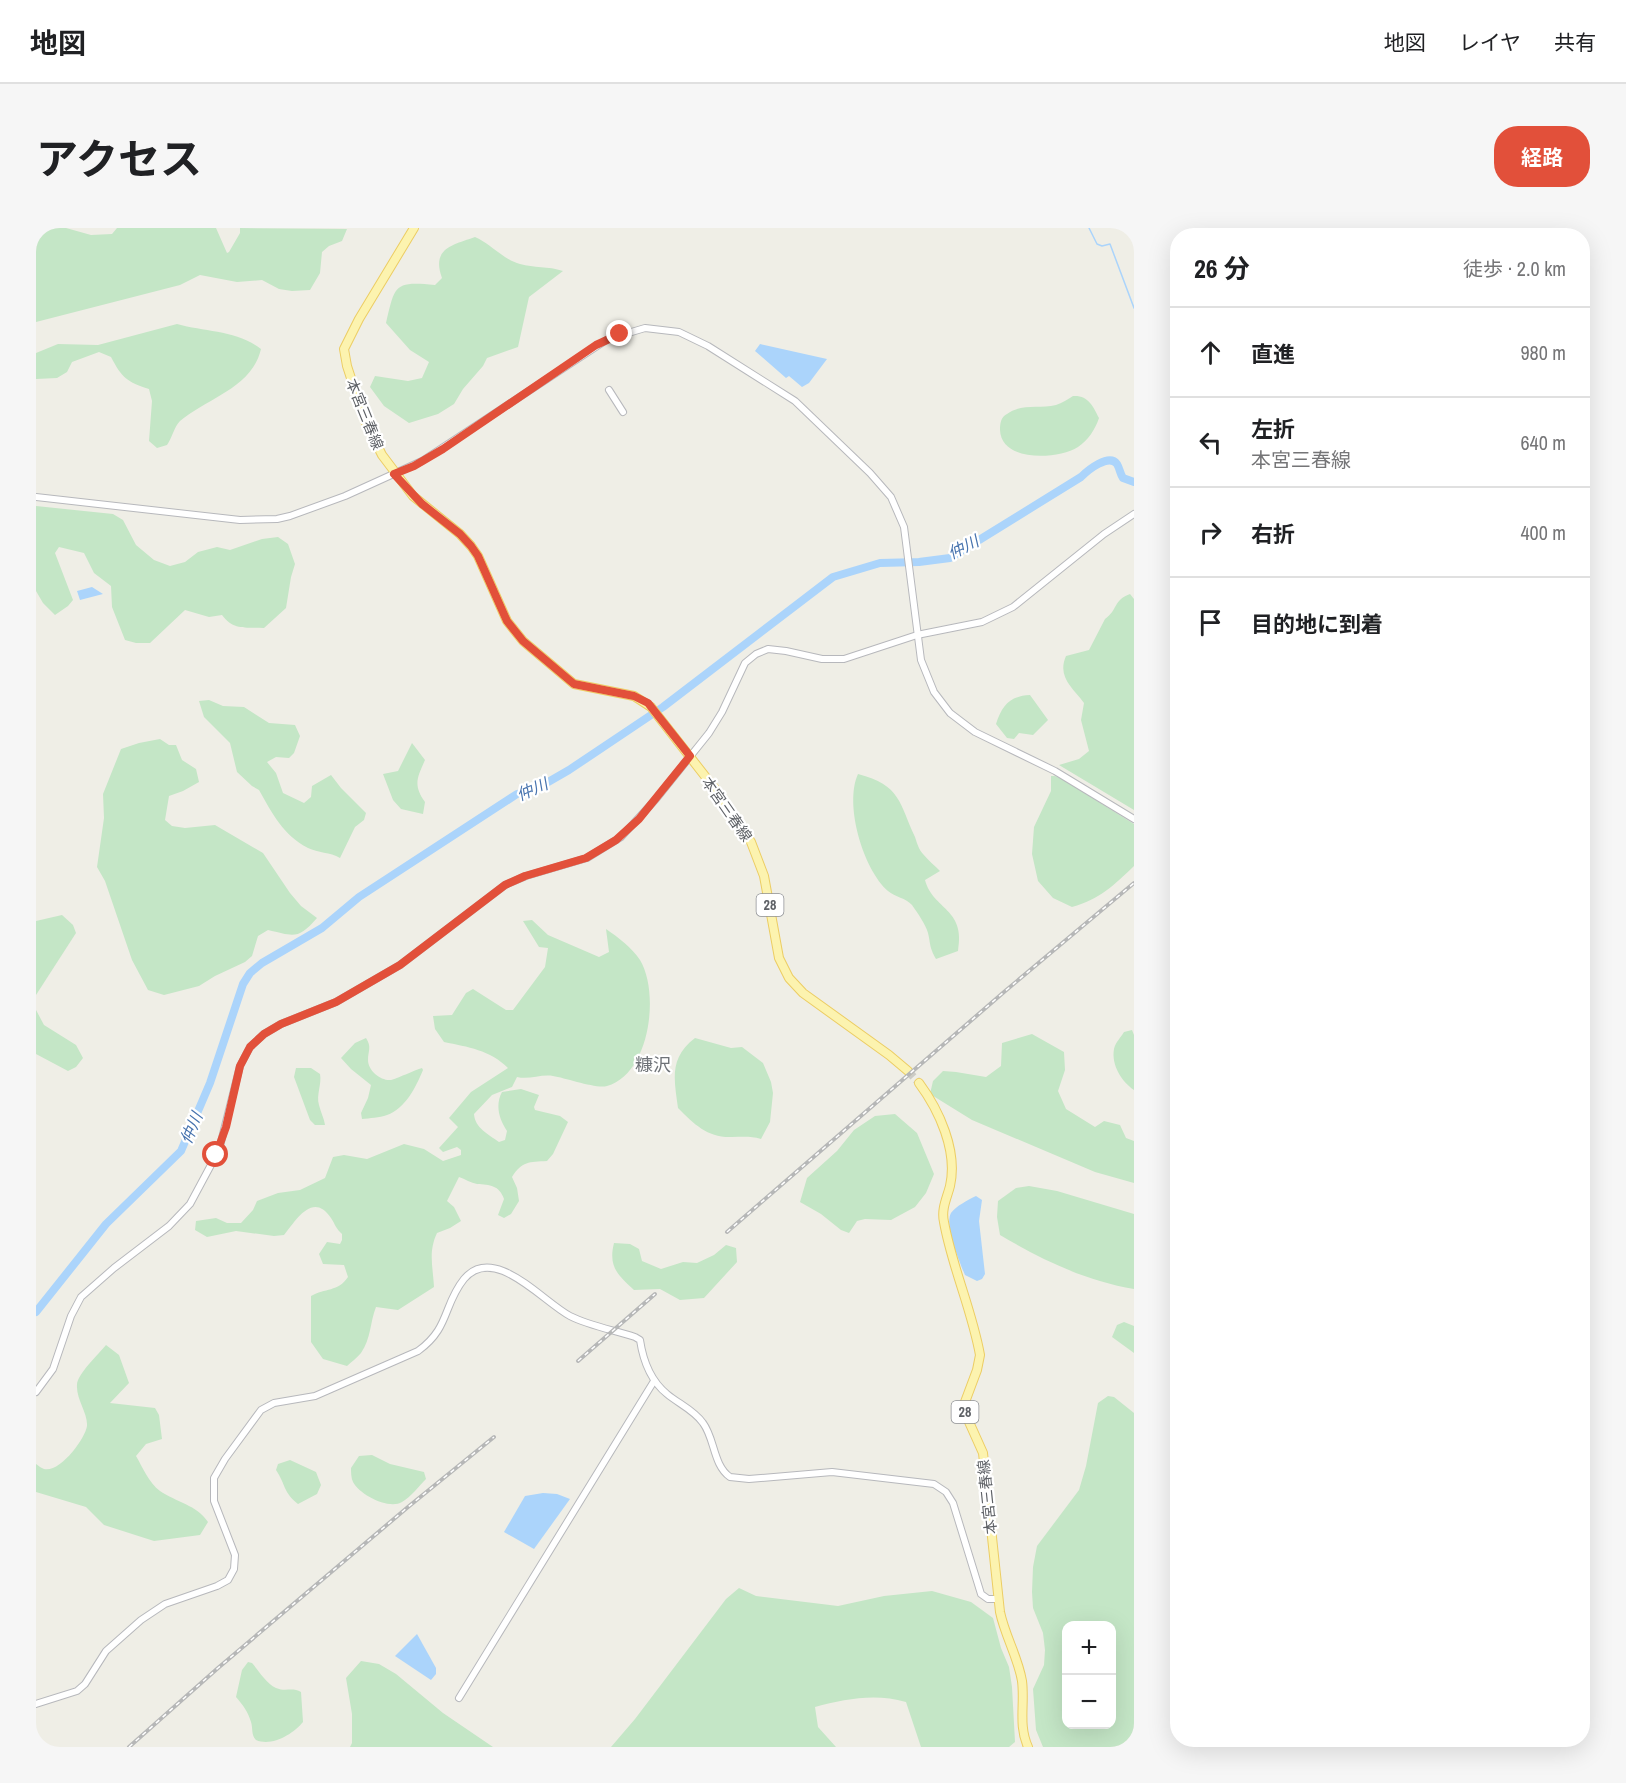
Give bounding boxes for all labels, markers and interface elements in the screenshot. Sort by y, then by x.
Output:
text: 地図 [30,24,86,62]
text: 地図 [1384,28,1426,57]
text: レイヤ [1459,28,1521,57]
text: 共有 [1554,28,1596,57]
button: 経路 [1494,126,1590,187]
text: アクセス [36,131,202,187]
text: 26 分 [1194,251,1250,286]
text: 徒歩 · 2.0 km [1463,255,1566,282]
route end [606,320,632,346]
icon: ahead [1194,336,1227,369]
text: 直進 [1251,339,1295,369]
text: 980 m [1520,339,1566,366]
street label: 本宮三春線 [341,375,389,453]
text: 左折 [1251,414,1295,444]
icon: left [1194,426,1227,459]
text: 640 m [1520,429,1566,456]
text: 本宮三春線 [1251,446,1351,473]
icon: right [1194,516,1227,549]
text: 右折 [1251,519,1295,549]
text: 400 m [1520,519,1566,546]
water label: 仲川 [944,529,984,564]
icon: arrive [1194,606,1227,639]
text: 目的地に到着 [1251,609,1383,639]
water label: 仲川 [513,772,553,806]
street label: 本宮三春線 [697,772,757,846]
road number: 28 [756,894,784,916]
district label: 糠沢 [635,1052,671,1077]
water label: 仲川 [175,1107,208,1147]
route start [202,1141,228,1167]
road number: 28 [952,1401,978,1423]
street label: 本宮三春線 [973,1459,1001,1535]
map controls [1062,1621,1116,1729]
button: + [1062,1621,1116,1675]
button: − [1062,1675,1116,1729]

